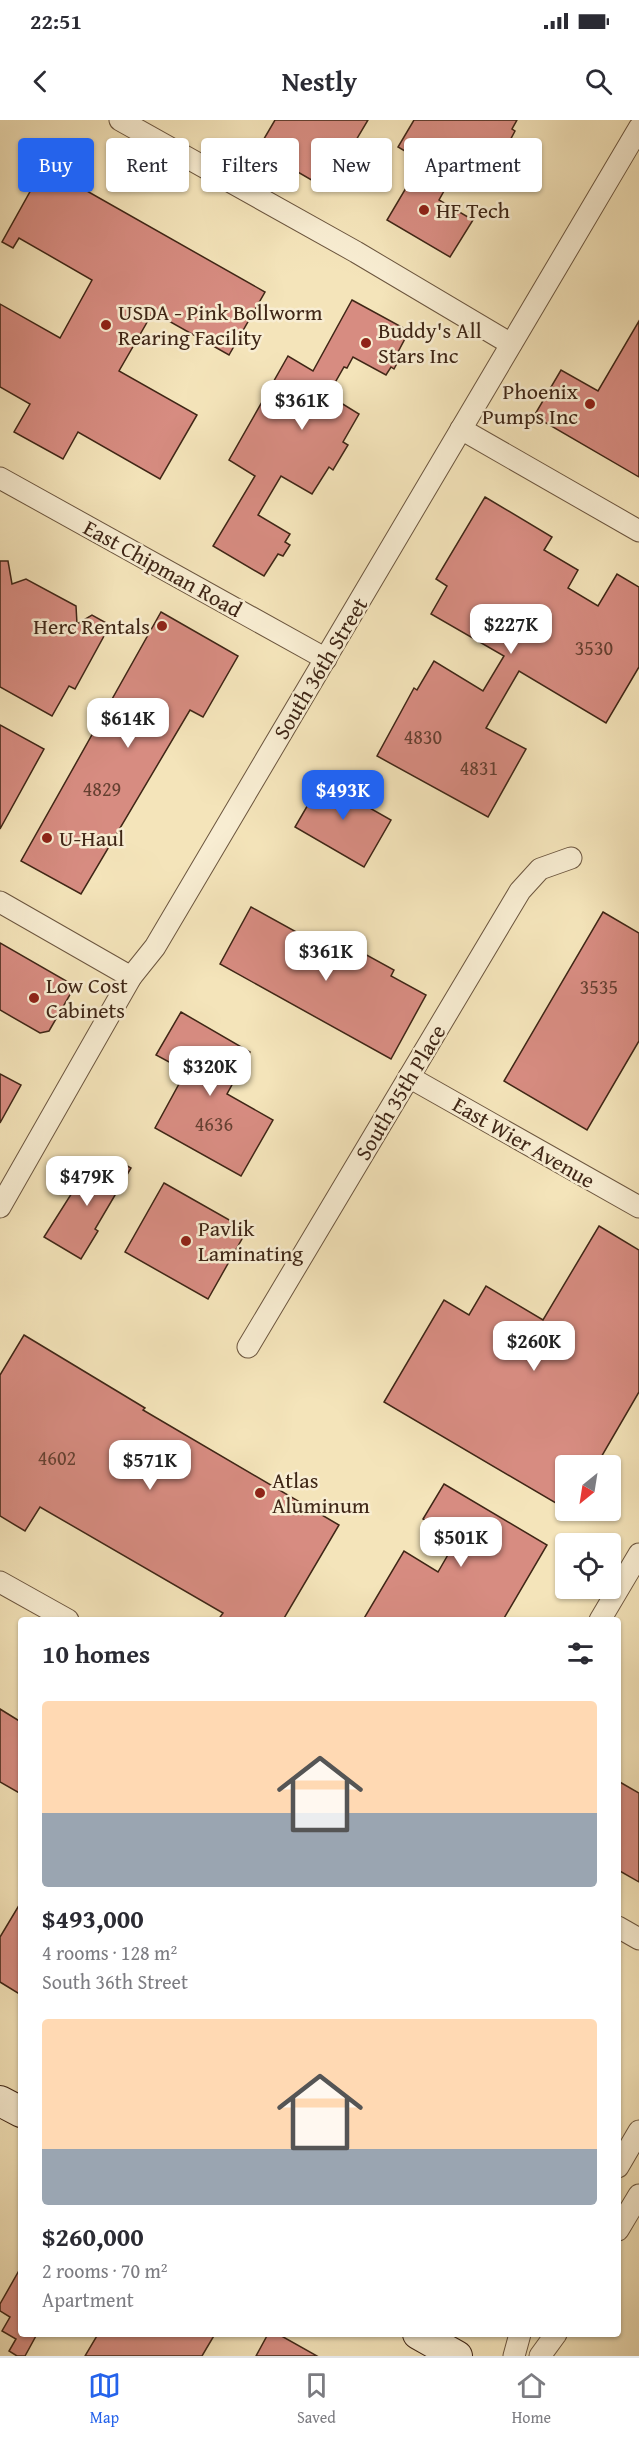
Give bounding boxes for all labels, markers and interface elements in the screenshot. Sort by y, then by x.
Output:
text: 22:51 [30,5,82,37]
text: Nestly [282,61,357,101]
icon: back [24,65,57,98]
icon: search [582,65,615,98]
chip: Buy [18,138,94,192]
chip: Rent [106,138,189,192]
chip: Filters [201,138,299,192]
chip: New [311,138,392,192]
chip: Apartment [404,138,542,192]
place label: HF Tech [436,194,510,226]
marker: HF Tech [417,203,431,217]
place label: USDA - Pink Bollworm Rearing Facility [118,296,323,353]
place label: Buddy's All Stars Inc [378,314,482,371]
marker: USDA - Pink Bollworm Rearing Facility [99,318,113,332]
marker: Buddy's All Stars Inc [359,336,373,350]
place label: Phoenix Pumps Inc [482,375,579,432]
pin: $361K [260,380,344,431]
text: $361K [275,385,329,414]
marker: Phoenix Pumps Inc [583,397,597,411]
street label: East Chipman Road [78,511,248,625]
street label: South 36th Street [265,591,375,745]
pin: $227K [469,604,553,655]
text: $227K [484,609,538,638]
place label: Herc Rentals [33,610,150,642]
marker: Herc Rentals [155,619,169,633]
house number: 3530 [575,633,613,662]
pin: $614K [86,698,170,749]
text: $614K [101,703,155,732]
house number: 4830 [404,722,442,751]
house number: 4831 [460,753,498,782]
pin: $493K [301,770,385,821]
house number: 4829 [83,774,121,803]
text: $493K [316,775,370,804]
place label: U-Haul [59,822,124,854]
marker: U-Haul [40,831,54,845]
pin: $361K [284,931,368,982]
text: $361K [299,936,353,965]
place label: Low Cost Cabinets [46,969,128,1026]
house number: 3535 [580,972,618,1001]
marker: Low Cost Cabinets [27,991,41,1005]
street label: South 35th Place [347,1018,453,1166]
pin: $320K [168,1046,252,1097]
text: $320K [183,1051,237,1080]
street label: East Wier Avenue [447,1088,601,1196]
house number: 4636 [195,1109,233,1138]
pin: $479K [45,1156,129,1207]
text: $479K [60,1161,114,1190]
place label: Pavlik Laminating [198,1212,303,1269]
marker: Pavlik Laminating [179,1234,193,1248]
pin: $260K [492,1321,576,1372]
text: $260K [507,1326,561,1355]
pin: $571K [108,1440,192,1491]
house number: 4602 [38,1443,76,1472]
text: $571K [123,1445,177,1474]
north arrow [555,1455,621,1521]
map controls [555,1455,621,1599]
place label: Atlas Aluminum [272,1464,370,1521]
marker: Atlas Aluminum [253,1486,267,1500]
pin: $501K [419,1517,503,1568]
text: $501K [434,1522,488,1551]
button: locate [555,1533,621,1599]
text: 10 homes [42,1634,150,1673]
icon: filters [564,1637,597,1670]
icon: home [266,1740,374,1848]
text: $493,000 [42,1899,144,1938]
text: 4 rooms · 128 m² [42,1938,177,1967]
text: South 36th Street [42,1967,188,1996]
icon: home [266,2058,374,2166]
text: $260,000 [42,2217,144,2256]
text: 2 rooms · 70 m² [42,2256,168,2285]
text: Apartment [42,2285,134,2314]
tab: Map [88,2369,121,2429]
tab: Saved [297,2369,336,2429]
tab: Home [512,2369,551,2429]

